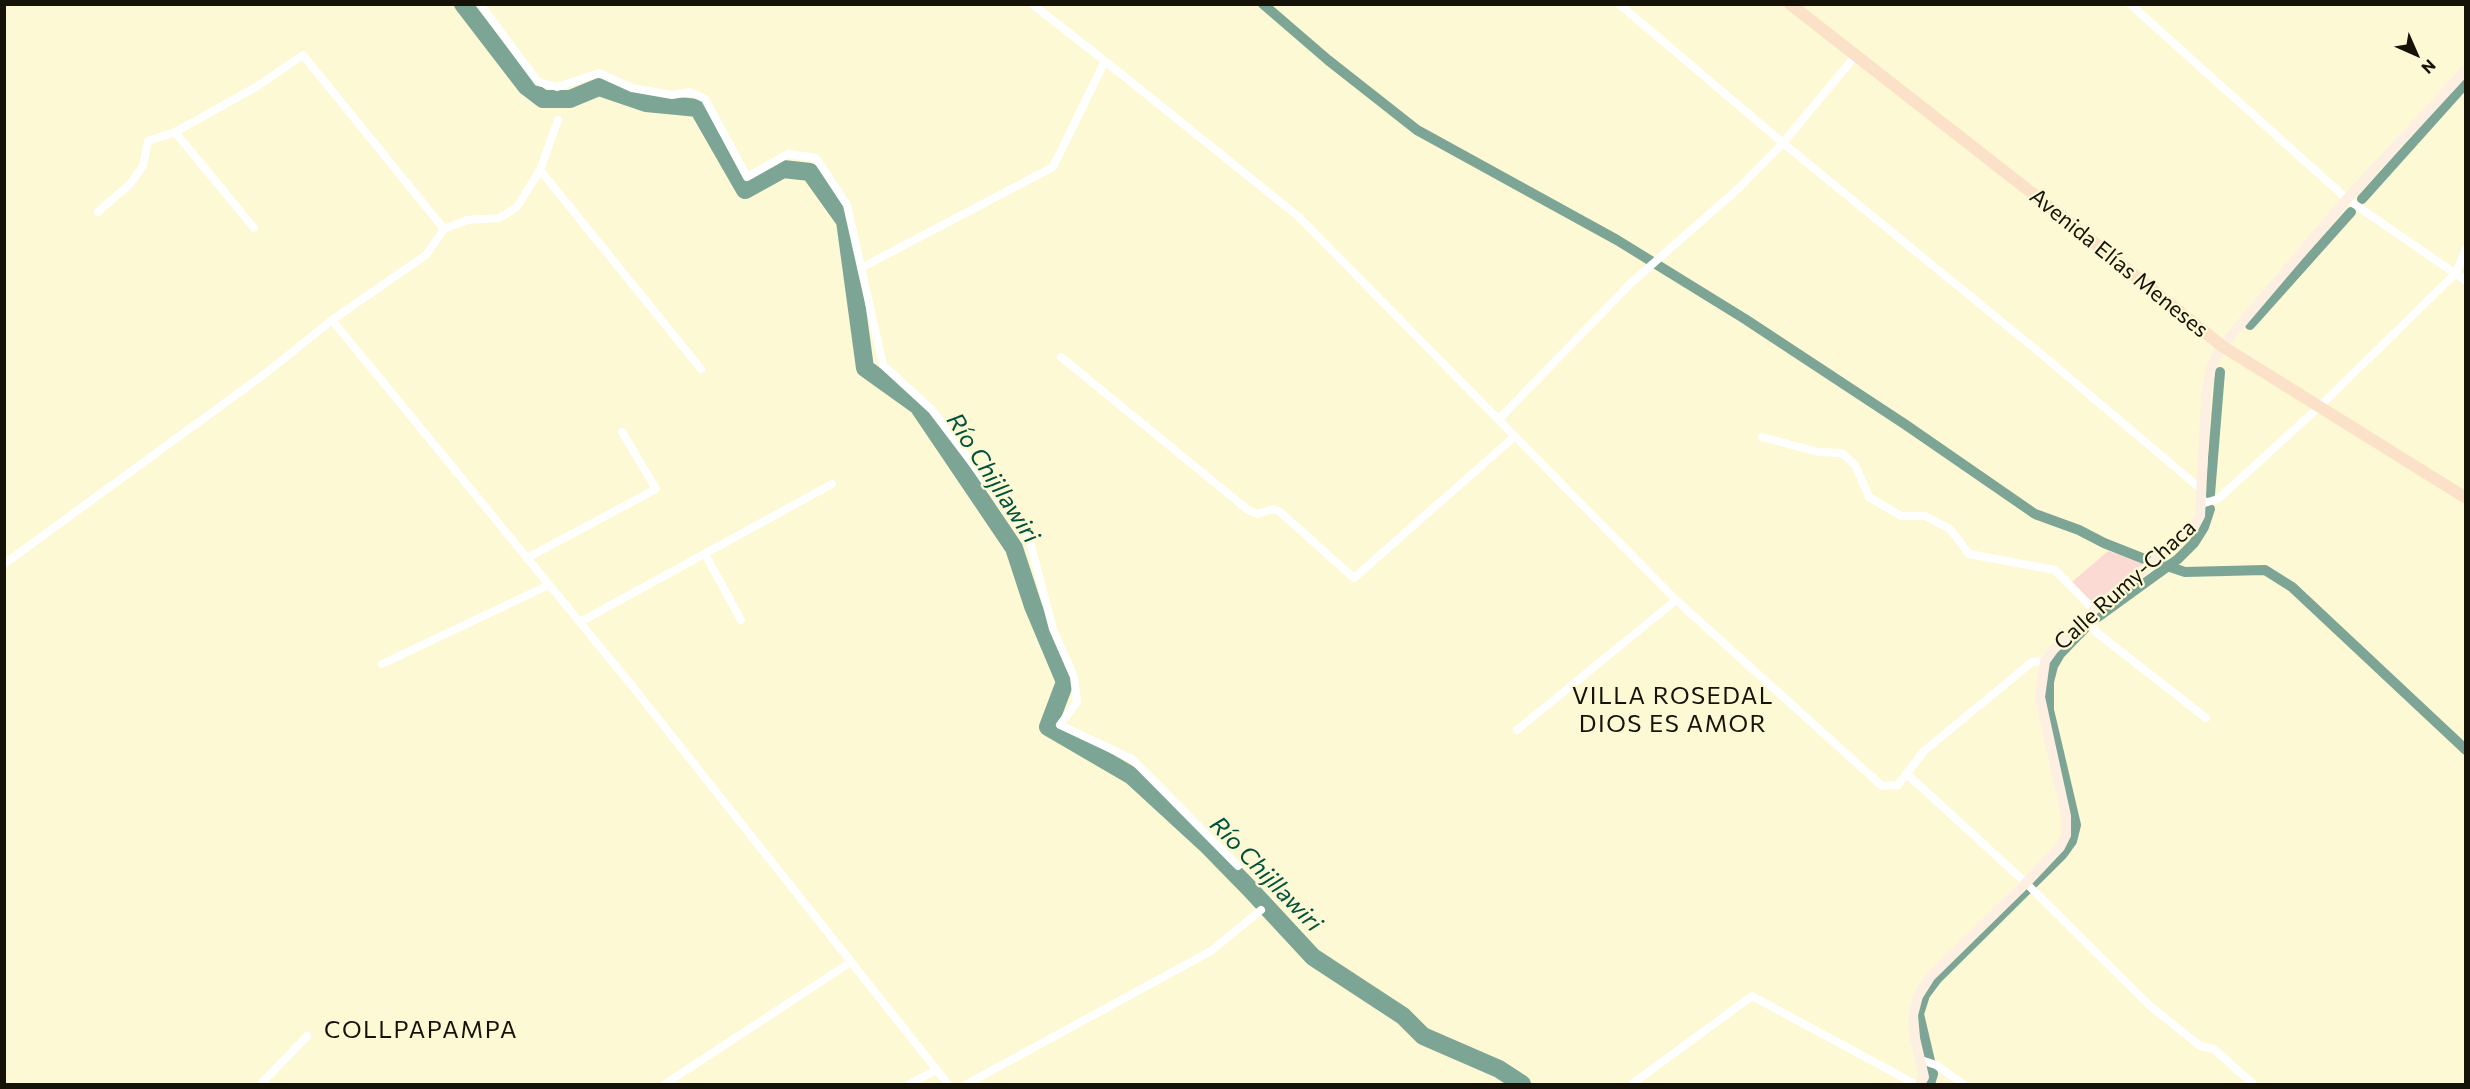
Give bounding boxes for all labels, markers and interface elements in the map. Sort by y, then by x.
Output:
north arrow [2386,24,2446,84]
text: N [2418,56,2440,78]
street label: Avenida Elías Meneses [2024,183,2214,343]
water label: Río Chijllawiri [940,408,1046,548]
street label: Calle Rumy-Chaca [2049,514,2201,656]
district label: VILLA ROSEDAL DIOS ES AMOR [1572,682,1774,738]
water label: Río Chijllawiri [1204,810,1328,938]
district label: COLLPAPAMPA [324,1016,518,1044]

